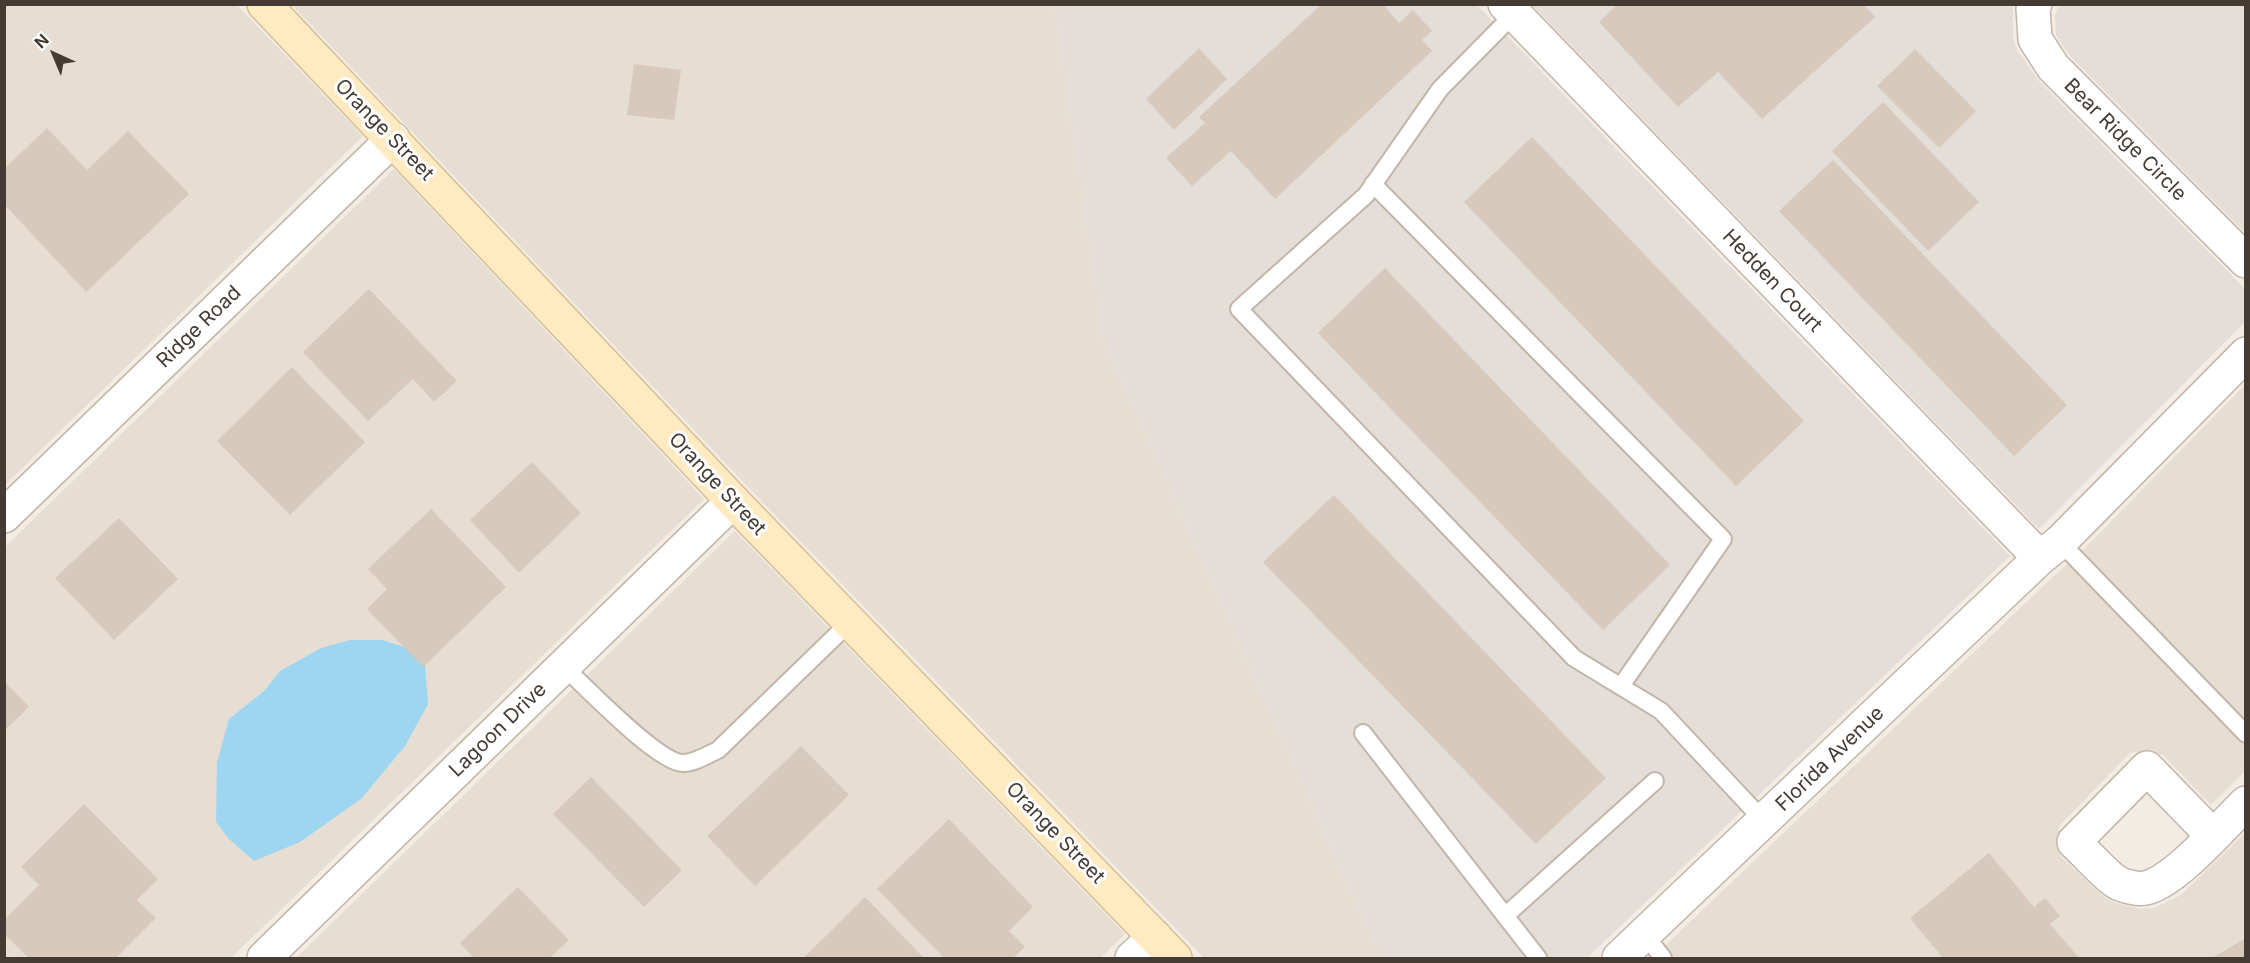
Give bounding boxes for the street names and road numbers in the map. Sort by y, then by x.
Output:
street label: Orange Street [330,74,438,186]
street label: Bear Ridge Circle [2059,74,2191,206]
street label: Hedden Court [1717,225,1827,337]
street label: Ridge Road [152,281,246,373]
street label: Orange Street [663,428,771,540]
street label: Lagoon Drive [444,678,552,782]
street label: Florida Avenue [1771,702,1889,816]
street label: Orange Street [1001,777,1109,889]

